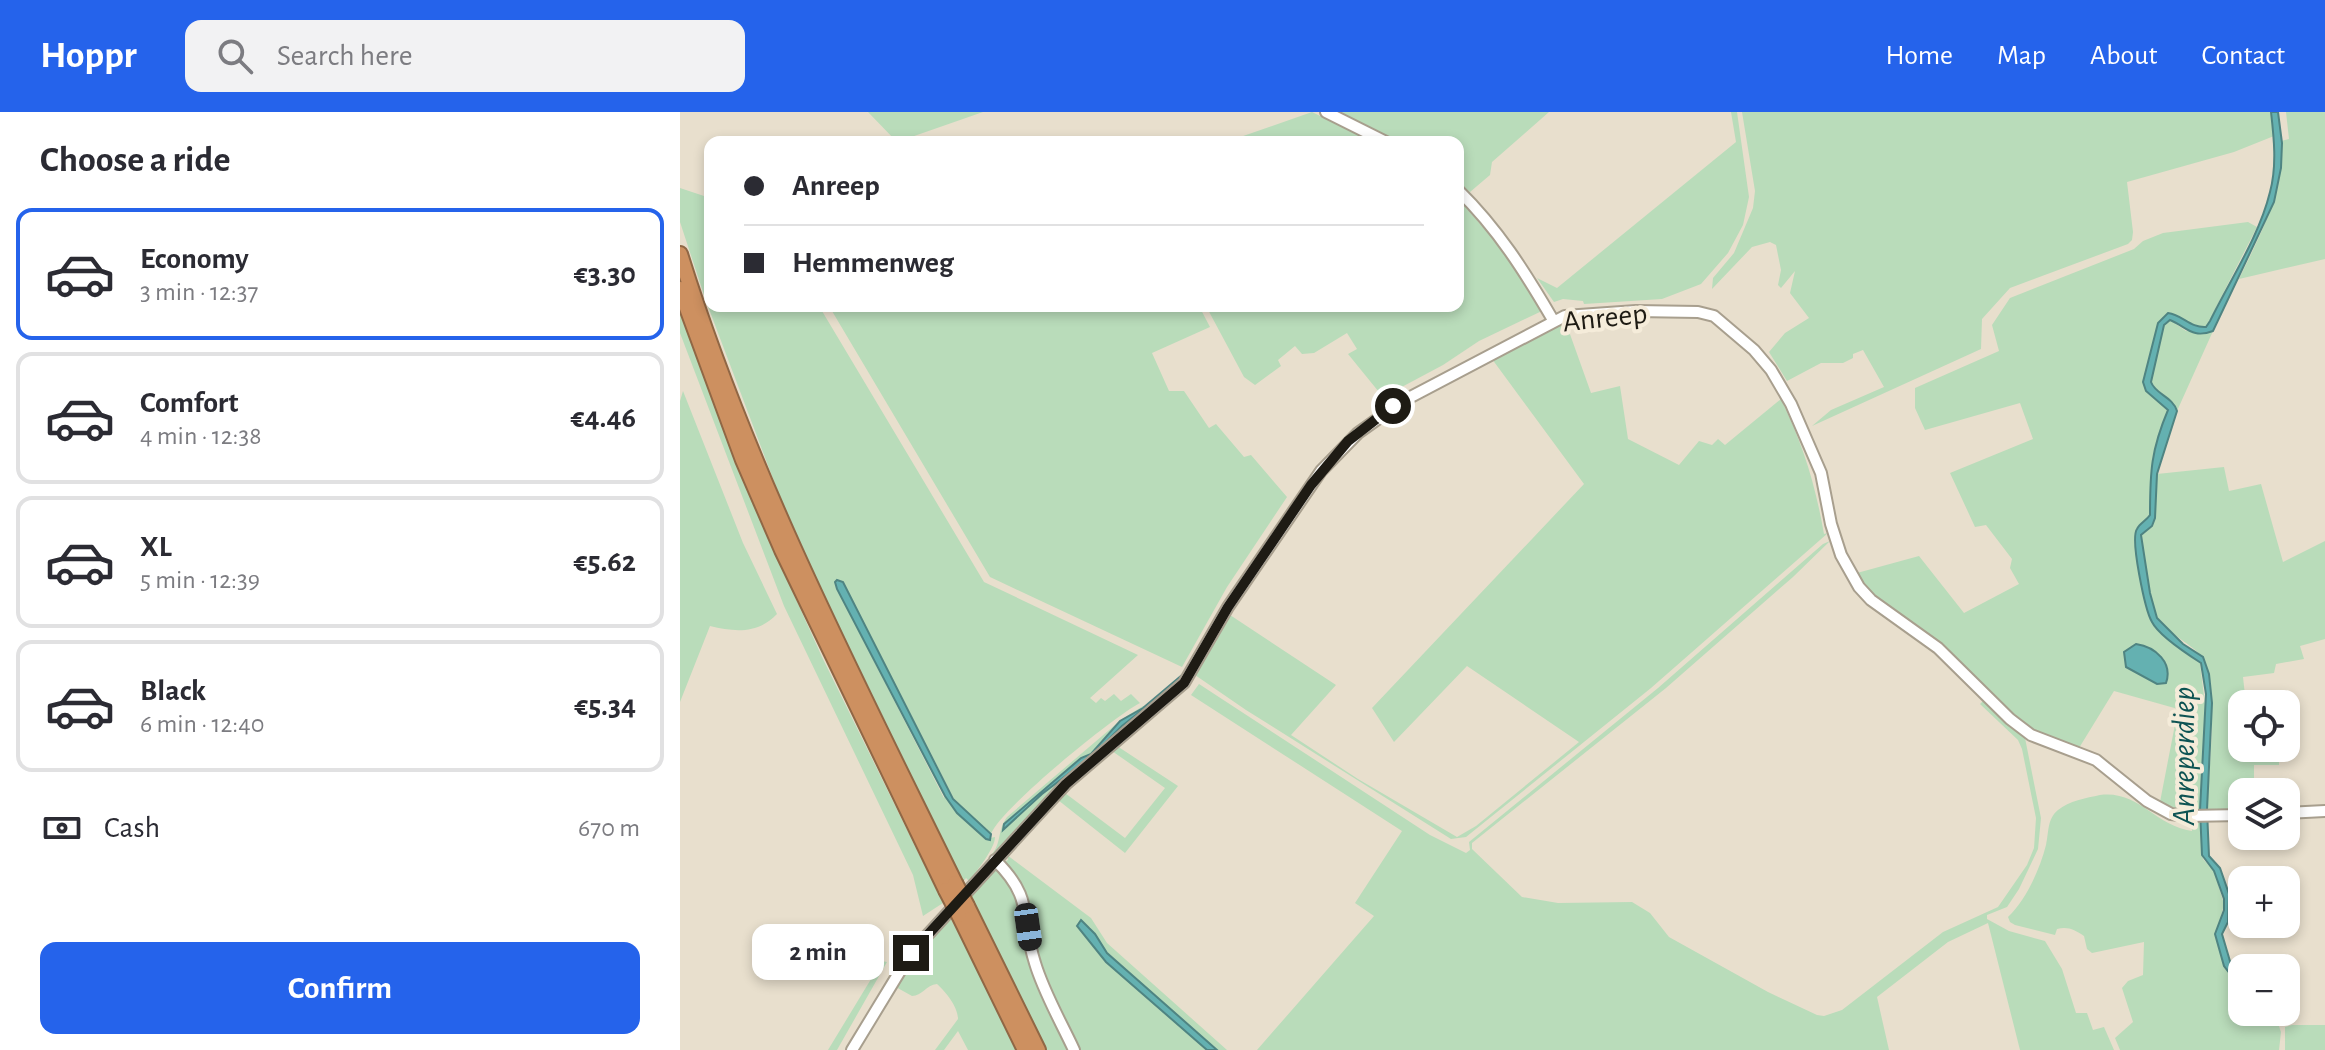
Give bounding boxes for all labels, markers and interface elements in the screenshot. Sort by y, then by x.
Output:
search box [185,20,745,92]
icon: search [213,34,257,78]
text: Hoppr [40,37,137,75]
text: Search here [277,41,412,71]
text: Home [1886,42,1953,70]
text: Map [1997,42,2046,70]
text: About [2090,42,2158,70]
text: Contact [2202,42,2285,70]
text: Choose a ride [40,142,230,178]
text: Anreep [792,171,880,201]
icon: car [44,238,116,310]
text: Economy [140,244,249,274]
text: Hemmenweg [792,248,954,278]
text: €3.30 [574,259,636,289]
text: 3 min · 12:37 [140,279,258,305]
street label: Anreep [1561,299,1649,337]
icon: car [44,382,116,454]
text: Comfort [140,388,239,418]
route start [1375,388,1411,424]
text: €4.46 [570,403,636,433]
text: 4 min · 12:38 [140,423,262,449]
icon: car [44,526,116,598]
text: XL [140,532,172,562]
text: €5.62 [574,547,636,577]
text: 5 min · 12:39 [140,567,260,593]
icon: car [44,670,116,742]
text: Black [140,676,206,706]
water label: Anreperdiep [2168,687,2201,826]
map controls [2228,690,2300,1026]
button: locate [2228,690,2300,762]
text: €5.34 [574,691,636,721]
text: 6 min · 12:40 [140,711,265,737]
button: layers [2228,778,2300,850]
icon: cash [40,806,84,850]
text: Cash [104,813,160,843]
text: 670 m [578,815,640,841]
button: + [2228,866,2300,938]
car [1013,902,1043,952]
callout: 2 min [751,925,883,981]
route end [893,935,929,971]
text: 2 min [789,939,847,965]
button: Confirm [40,942,640,1034]
button: − [2228,954,2300,1026]

